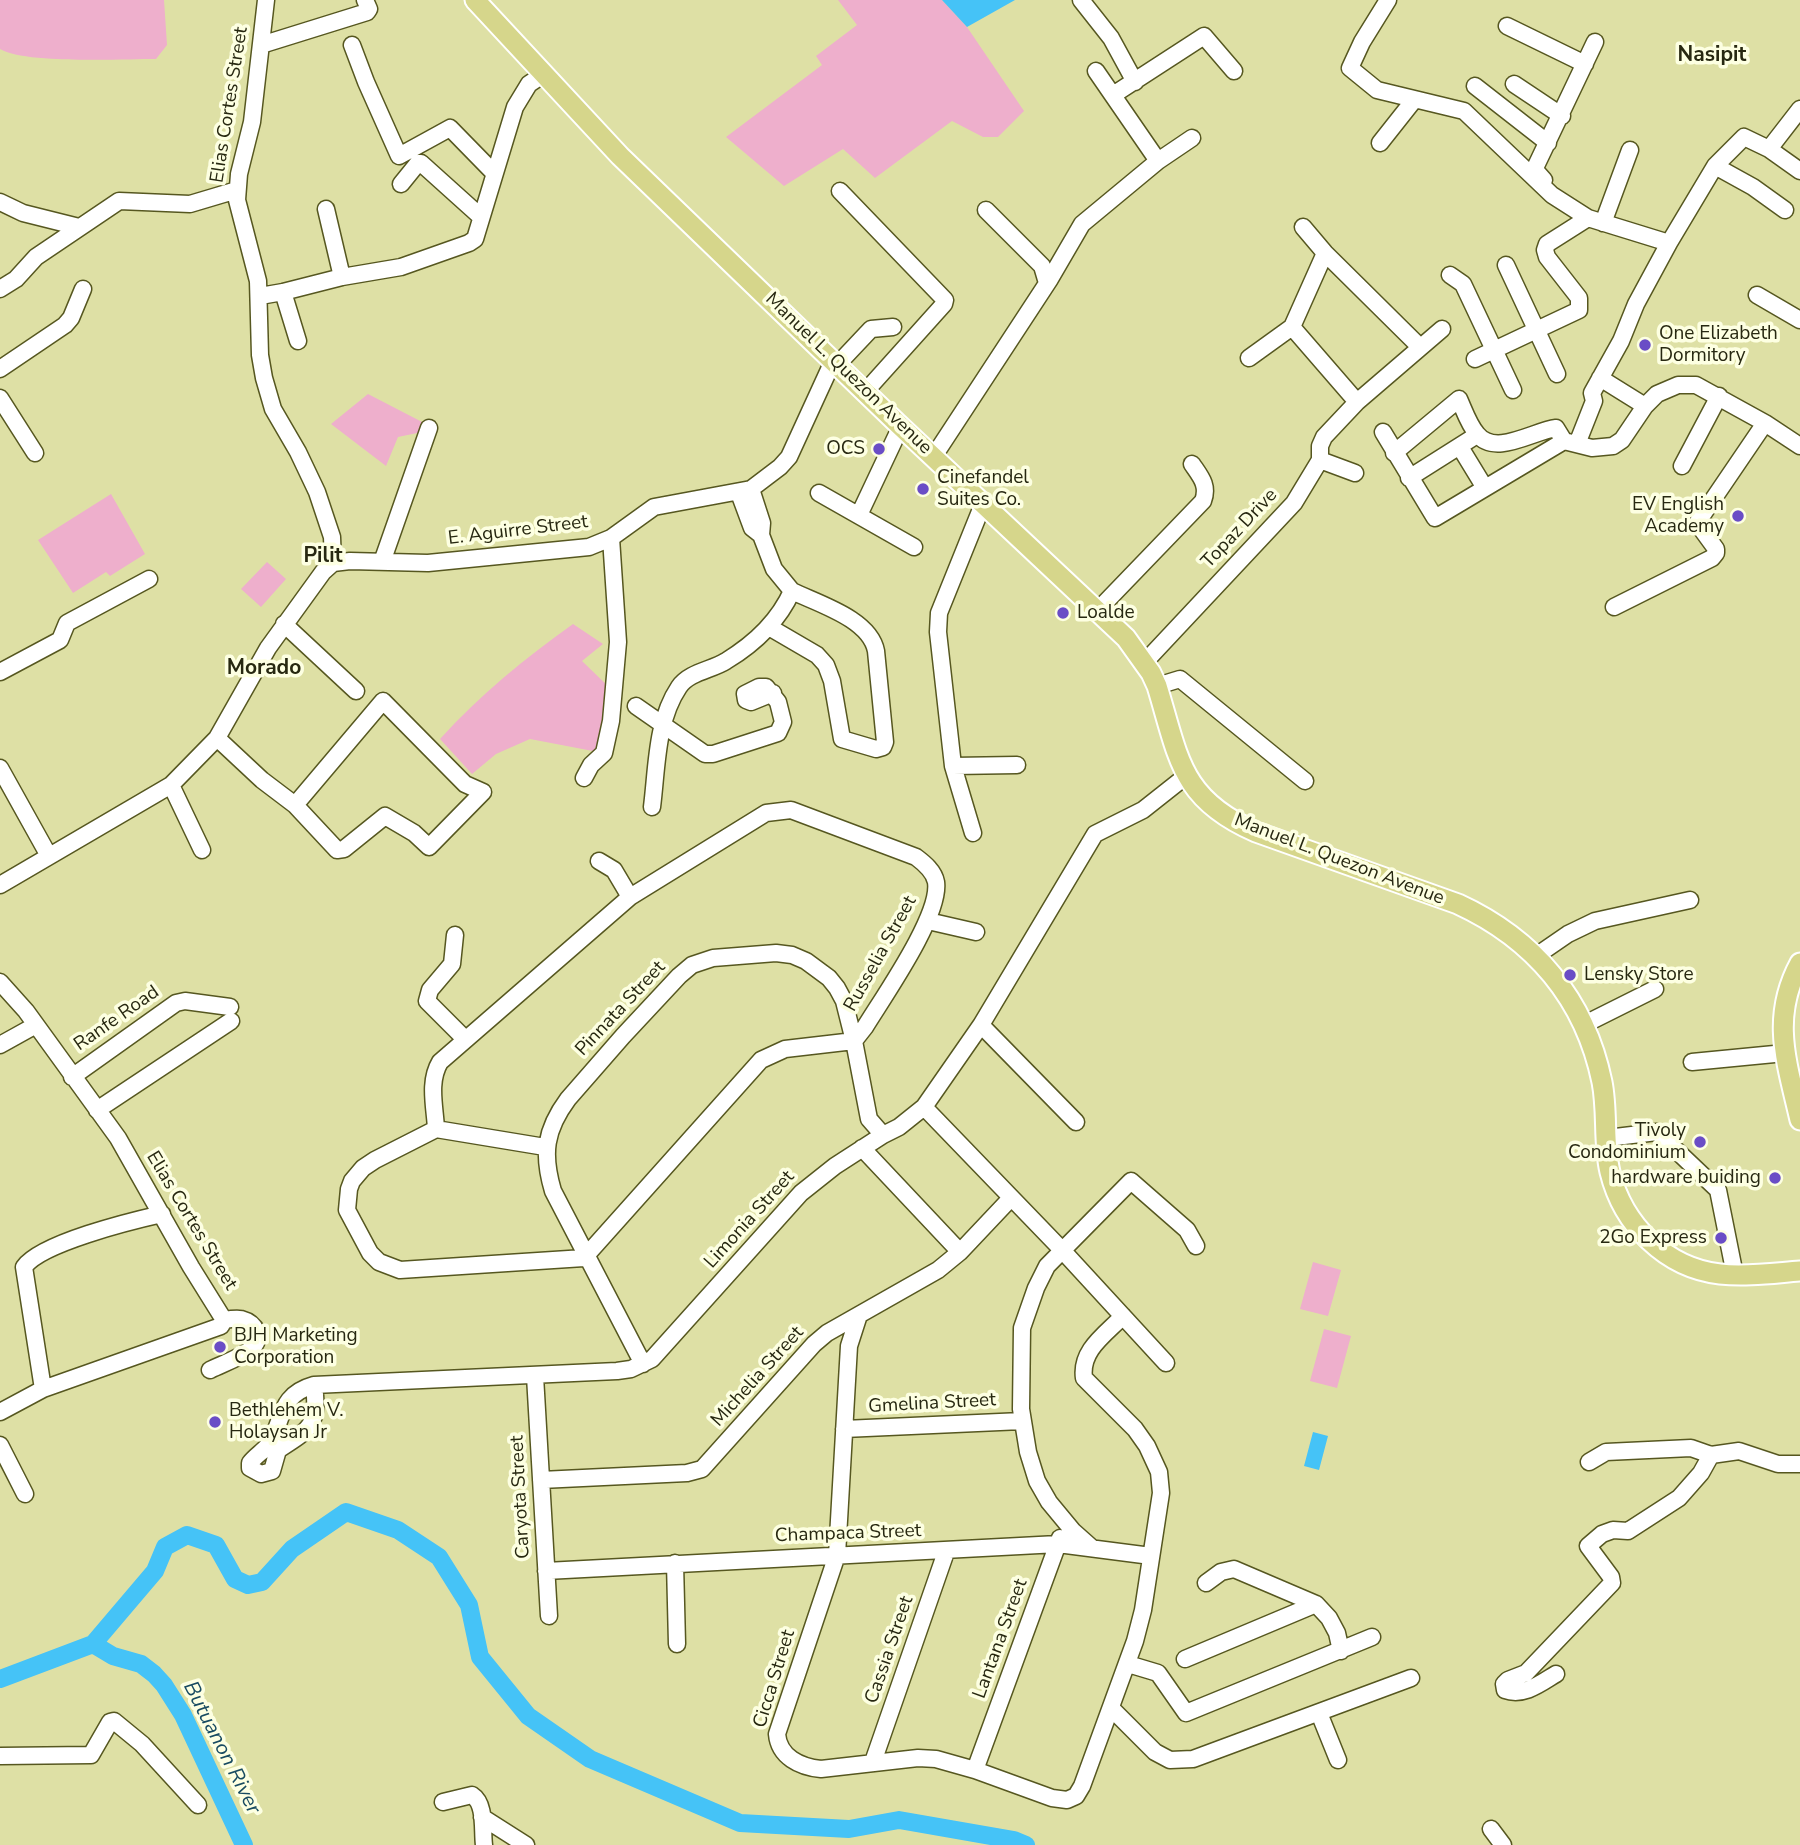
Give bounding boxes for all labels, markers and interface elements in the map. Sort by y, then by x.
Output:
street label: Elias Cortes Street [206,25,254,185]
district label: Nasipit [1678,43,1746,69]
street label: Manuel L. Quezon Avenue [760,288,936,460]
place label: One Elizabeth Dormitory [1659,323,1778,367]
marker: One Elizabeth Dormitory [1637,337,1653,353]
place label: OCS [826,438,865,460]
marker: OCS [871,441,887,457]
place label: Cinefandel Suites Co. [937,467,1029,511]
marker: Cinefandel Suites Co. [915,481,931,497]
street label: Topaz Drive [1197,484,1283,574]
place label: EV English Academy [1632,494,1724,538]
marker: EV English Academy [1730,508,1746,524]
street label: E. Aguirre Street [447,511,589,551]
district label: Pilit [303,544,343,570]
place label: Loalde [1077,602,1135,624]
marker: Loalde [1055,605,1071,621]
district label: Morado [227,656,301,682]
street label: Manuel L. Quezon Avenue [1231,809,1447,911]
street label: Russelia Street [840,892,922,1016]
street label: Pinnata Street [571,957,671,1061]
place label: Lensky Store [1584,964,1694,986]
marker: Lensky Store [1562,967,1578,983]
street label: Ranfe Road [70,981,164,1057]
place label: Tivoly Condominium [1568,1120,1686,1164]
marker: Tivoly Condominium [1692,1134,1708,1150]
street label: Elias Cortes Street [141,1148,241,1294]
street label: Limonia Street [700,1166,800,1274]
place label: hardware buiding [1611,1167,1761,1189]
marker: hardware buiding [1767,1170,1783,1186]
place label: 2Go Express [1599,1227,1707,1249]
marker: 2Go Express [1713,1230,1729,1246]
street label: Michelia Street [707,1322,809,1432]
place label: BJH Marketing Corporation [234,1325,358,1369]
marker: BJH Marketing Corporation [212,1339,228,1355]
street label: Gmelina Street [868,1389,996,1419]
place label: Bethlehem V. Holaysan Jr [229,1400,343,1444]
marker: Bethlehem V. Holaysan Jr [207,1414,223,1430]
street label: Caryota Street [506,1435,536,1559]
street label: Champaca Street [774,1520,922,1548]
street label: Lantana Street [969,1576,1033,1702]
street label: Cassia Street [861,1593,919,1707]
street label: Cicca Street [749,1627,801,1731]
water label: Butuanon River [177,1677,265,1819]

